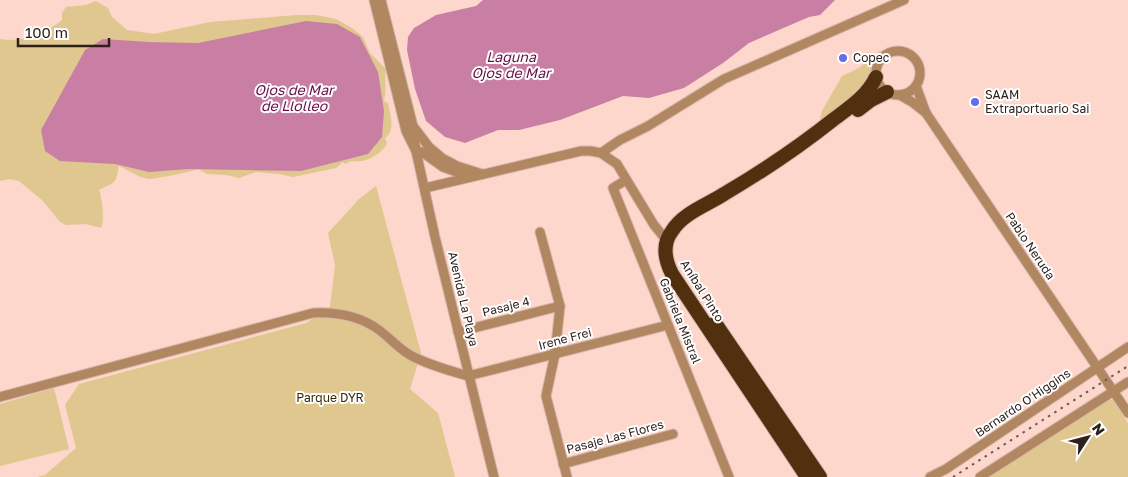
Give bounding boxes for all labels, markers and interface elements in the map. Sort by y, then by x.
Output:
scale bar [18,15,109,47]
text: 100 m [25,23,68,41]
water label: Laguna Ojos de Mar [471,48,553,81]
place label: Copec [853,50,890,65]
marker: Copec [837,52,849,64]
water label: Ojos de Mar de Llolleo [254,81,336,114]
place label: SAAM Extraportuario Sai [985,87,1089,116]
marker: SAAM Extraportuario Sai [969,96,981,108]
street label: Pablo Neruda [1002,209,1058,282]
street label: Avenida La Playa [445,250,482,348]
street label: Aníbal Pinto [677,257,727,324]
street label: Gabriela Mistral [656,276,705,366]
street label: Pasaje 4 [481,293,531,320]
street label: Irene Frei [537,324,593,353]
street label: Bernardo O'Higgins [972,365,1073,440]
park label: Parque DYR [296,390,364,405]
north arrow [1063,412,1113,462]
street label: Pasaje Las Flores [565,416,665,457]
text: N [1089,420,1109,438]

